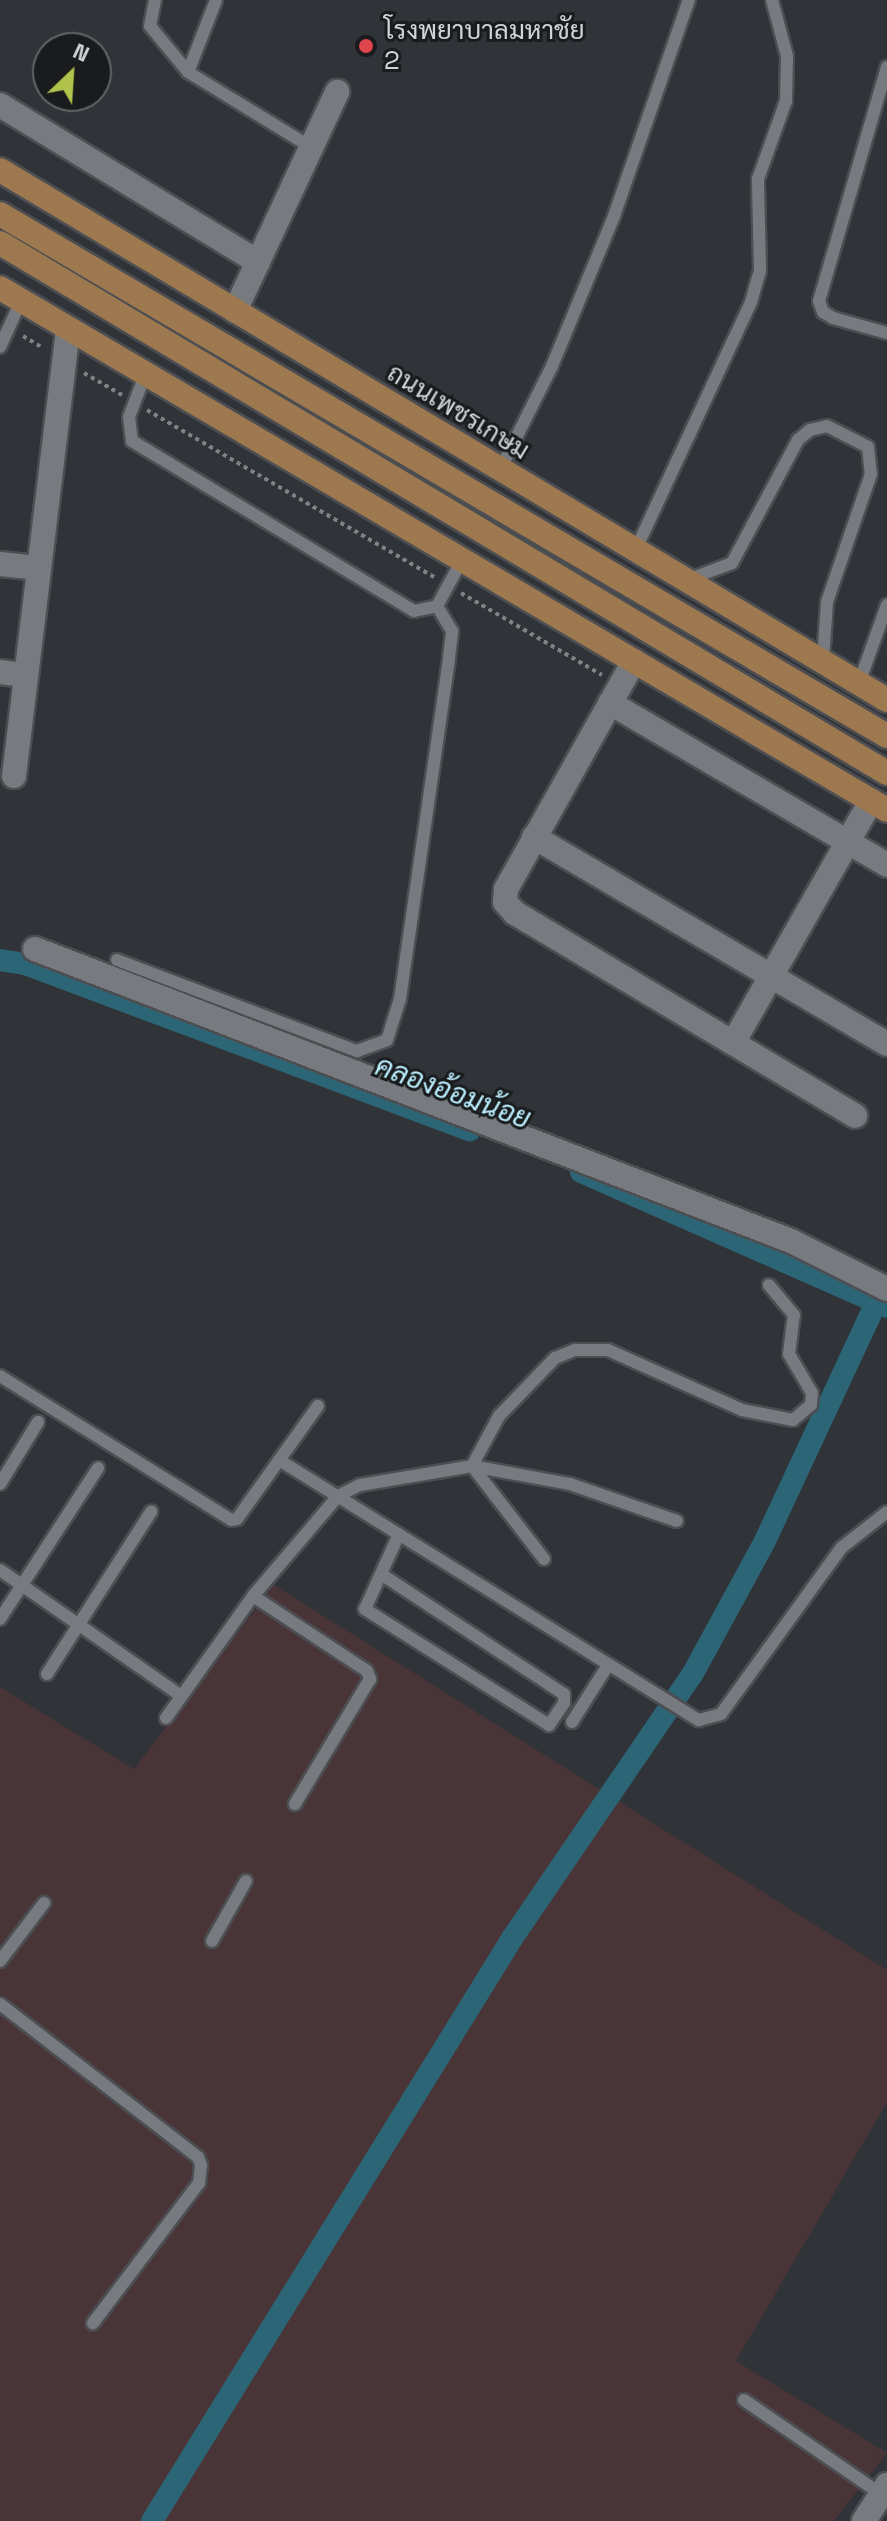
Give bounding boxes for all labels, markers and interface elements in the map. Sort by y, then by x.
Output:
place label: โรงพยาบาลมหาชัย 2 [384,15,585,76]
north arrow [32,32,112,112]
marker: โรงพยาบาลมหาชัย 2 [355,35,377,57]
text: N [69,36,94,68]
street label: ถนนเพชรเกษม [381,357,535,467]
water label: คลองอ้อมน้อย [371,1048,535,1136]

